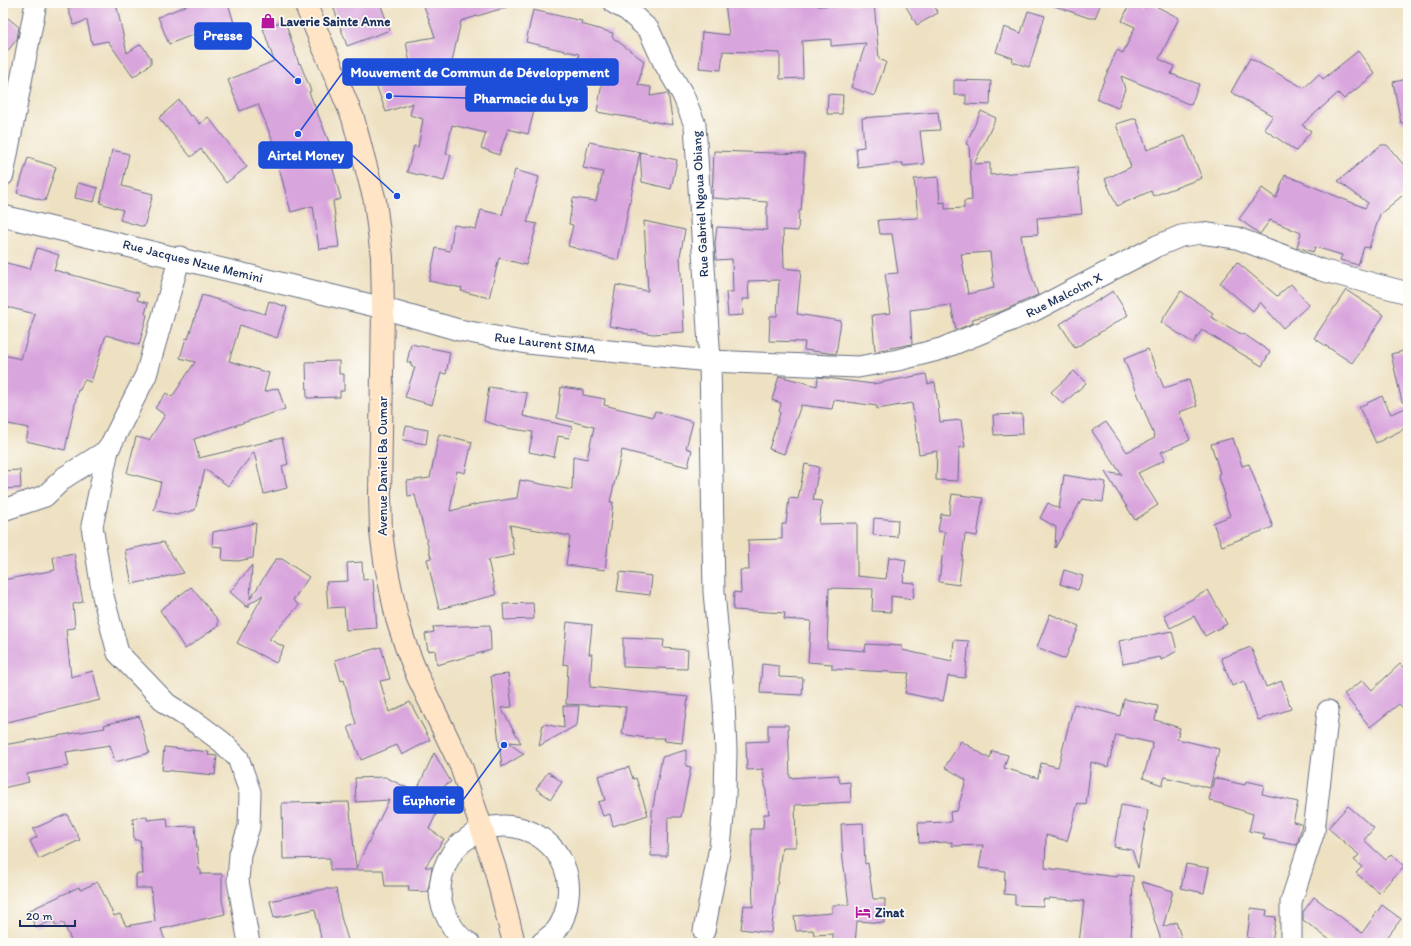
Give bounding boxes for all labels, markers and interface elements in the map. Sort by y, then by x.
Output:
shop icon: Laverie Sainte Anne [259,12,277,30]
place label: Laverie Sainte Anne [280,14,390,29]
callout: Presse [195,23,251,49]
text: Presse [203,27,243,44]
callout: Mouvement de Commun de Développement [343,59,618,85]
text: Mouvement de Commun de Développement [350,64,610,81]
callout: Pharmacie du Lys [466,85,587,111]
text: Pharmacie du Lys [474,90,578,107]
street label: Rue Gabriel Ngoua Obiang [689,130,711,278]
callout: Airtel Money [259,142,352,168]
text: Airtel Money [267,147,345,164]
street label: Rue Jacques Nzue Memini [121,236,265,286]
street label: Rue Malcolm X [1023,269,1105,321]
street label: Rue Laurent SIMA [494,329,597,357]
street label: Avenue Daniel Ba Oumar [375,396,390,536]
callout: Euphorie [394,787,463,813]
text: Euphorie [403,792,456,809]
scale bar [20,902,75,928]
hotel icon: Zinat [854,903,872,921]
place label: Zinat [875,905,904,920]
text: 20 m [26,909,53,923]

